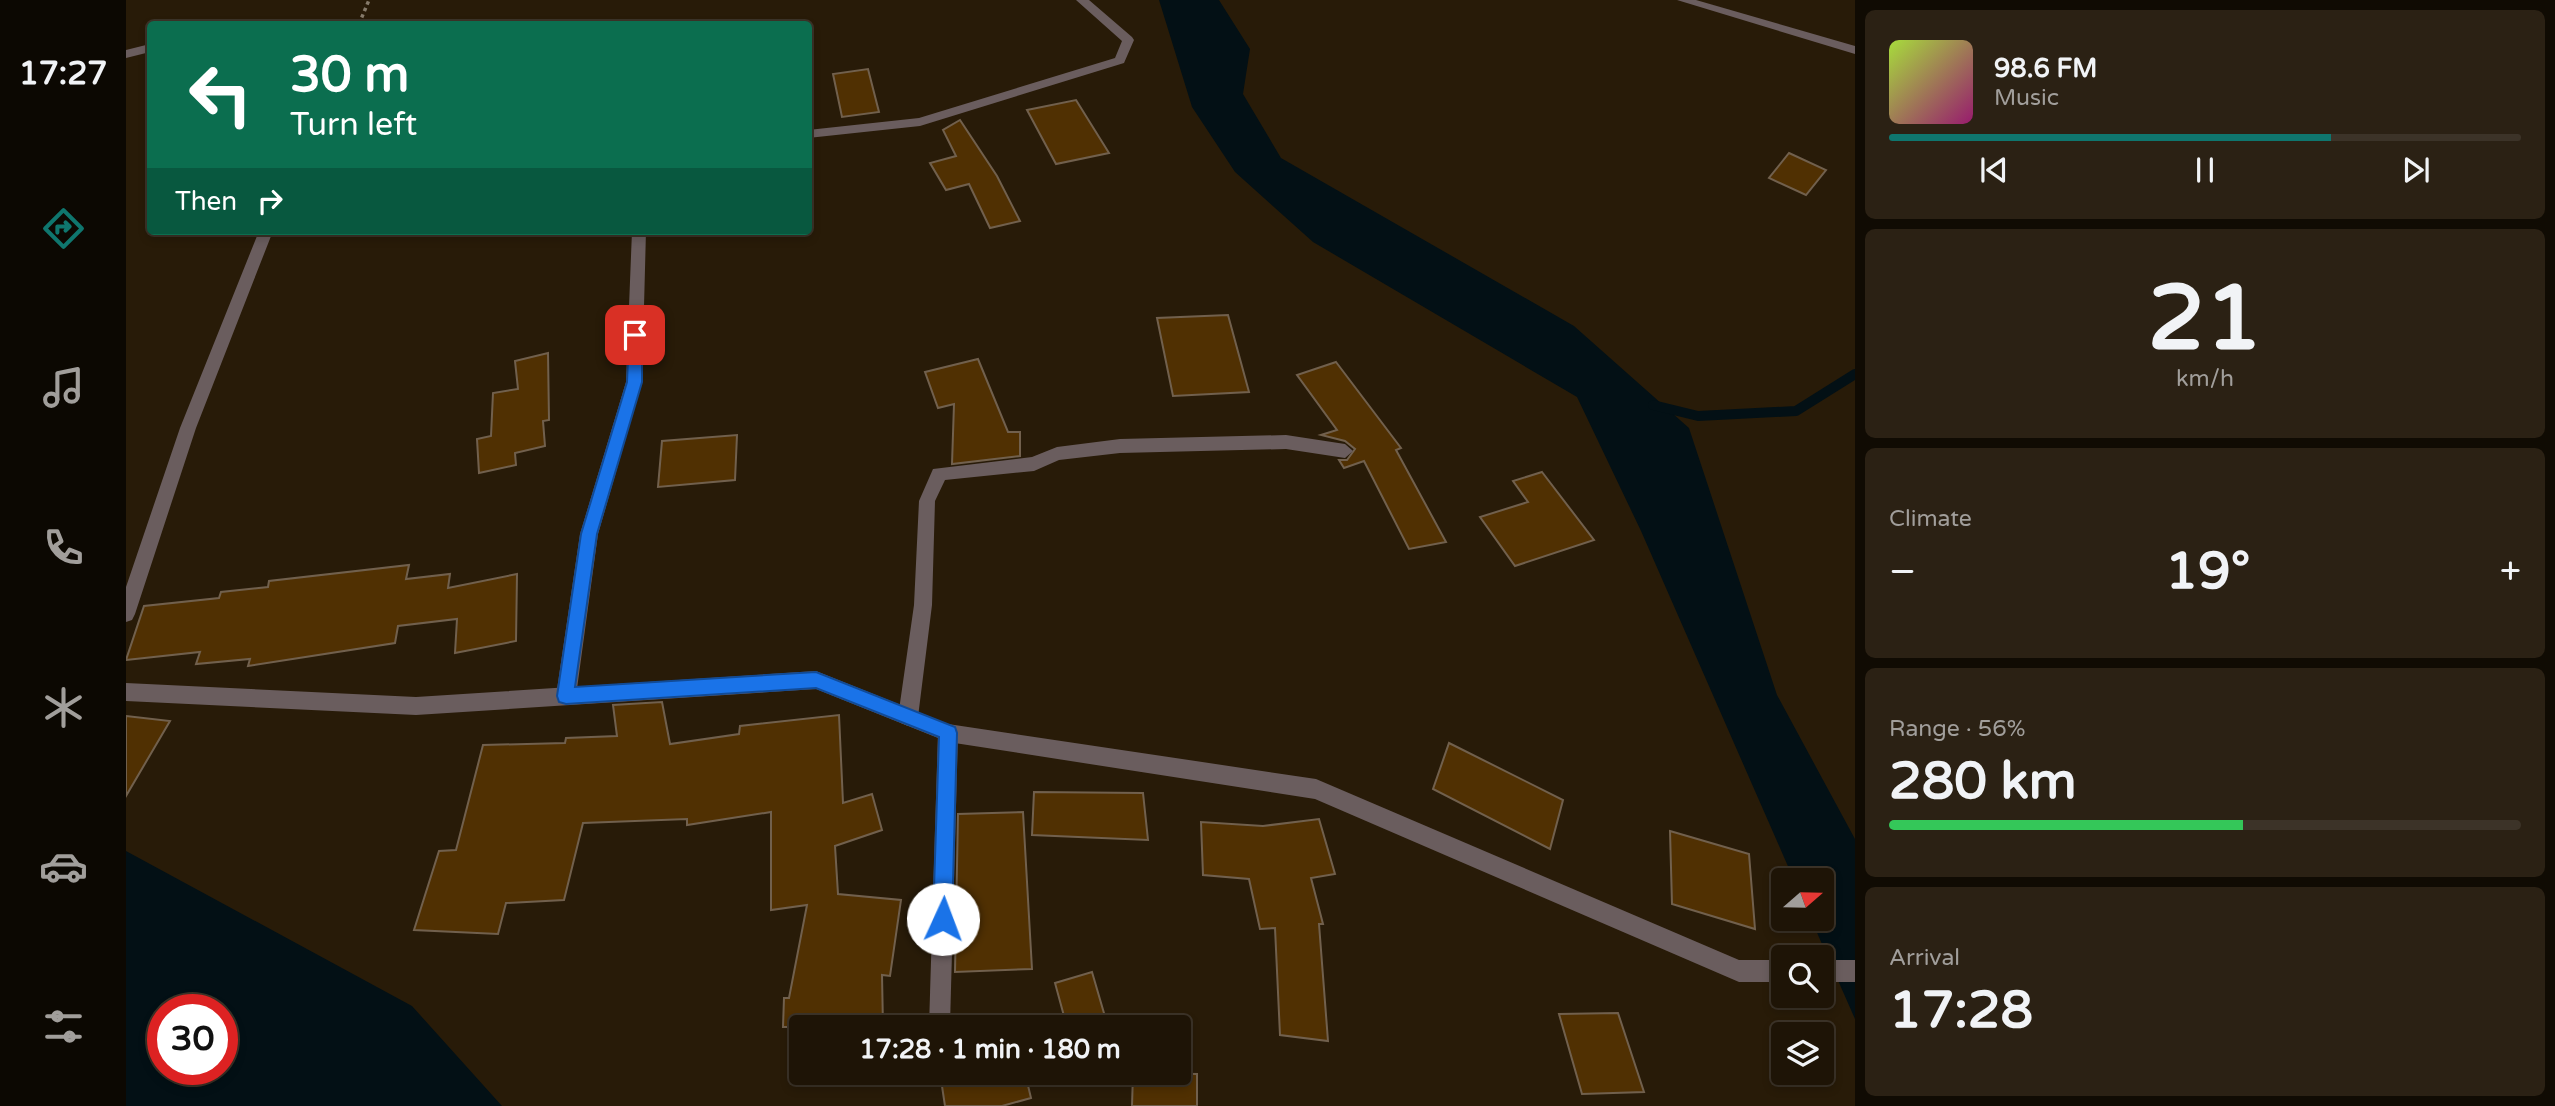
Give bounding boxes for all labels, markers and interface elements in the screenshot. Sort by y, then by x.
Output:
text: 30 m [290,46,409,105]
icon: left [175,49,266,140]
text: 98.6 FM [1994,53,2097,84]
text: 17:27 [19,55,107,93]
text: Music [1994,84,2059,112]
text: Turn left [290,106,417,144]
icon: previous [1975,151,2013,189]
icon: pause [2186,151,2224,189]
icon: next [2397,151,2435,189]
icon: right [251,182,289,220]
text: Then [175,186,237,217]
icon: directions [39,204,88,253]
text: 21 [2148,264,2262,374]
pin [605,305,665,365]
icon: arrive [616,316,654,354]
icon: music [39,363,88,412]
text: km/h [2176,365,2234,393]
text: Climate [1889,505,1972,533]
icon: phone [39,523,88,572]
text: 19° [2165,540,2250,603]
text: − [1889,549,1916,595]
text: + [2500,549,2521,595]
icon: climate [39,683,88,732]
text: Range · 56% [1889,715,2025,743]
text: 280 km [1889,750,2077,813]
icon: car [39,842,88,891]
north arrow [1771,868,1834,931]
map controls [1771,868,1834,1085]
position arrow [906,882,980,956]
text: Arrival [1889,944,1960,972]
button: search [1771,945,1834,1008]
text: 17:28 [1889,979,2033,1042]
speed limit sign: 30 [147,994,238,1085]
icon: filters [39,1002,88,1051]
button: layers [1771,1022,1834,1085]
text: 17:28 · 1 min · 180 m [859,1034,1121,1065]

